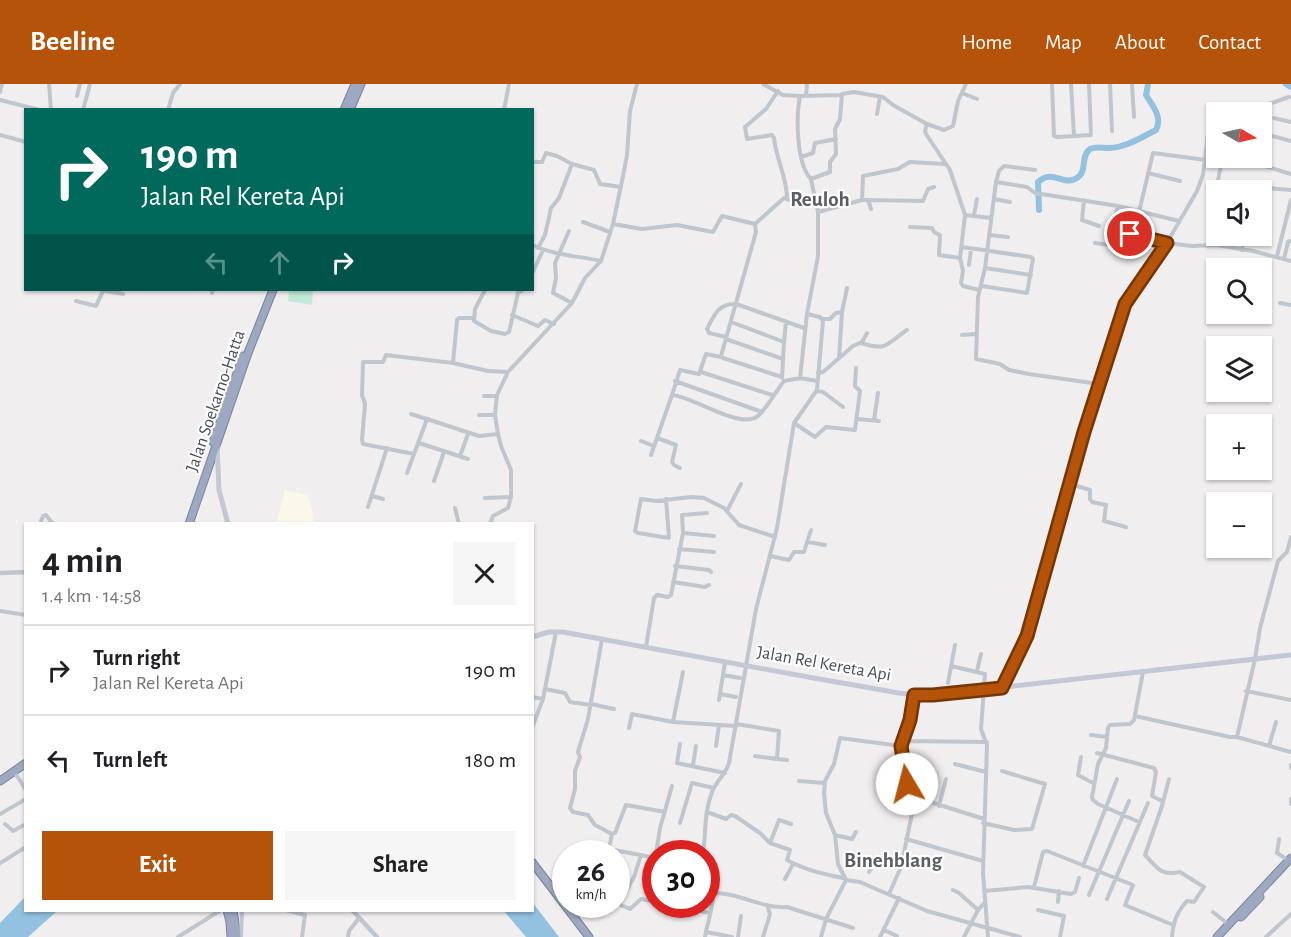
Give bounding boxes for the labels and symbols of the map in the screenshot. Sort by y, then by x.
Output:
north arrow [1206,102,1272,168]
district label: Reuloh [790,189,850,210]
pin [1104,208,1155,259]
street label: Jalan Soekarno-Hatta [183,328,249,474]
street label: Jalan Rel Kereta Api [756,643,892,685]
position arrow [875,752,939,816]
speed limit sign: 30 [642,840,720,918]
district label: Binehblang [844,850,942,871]

